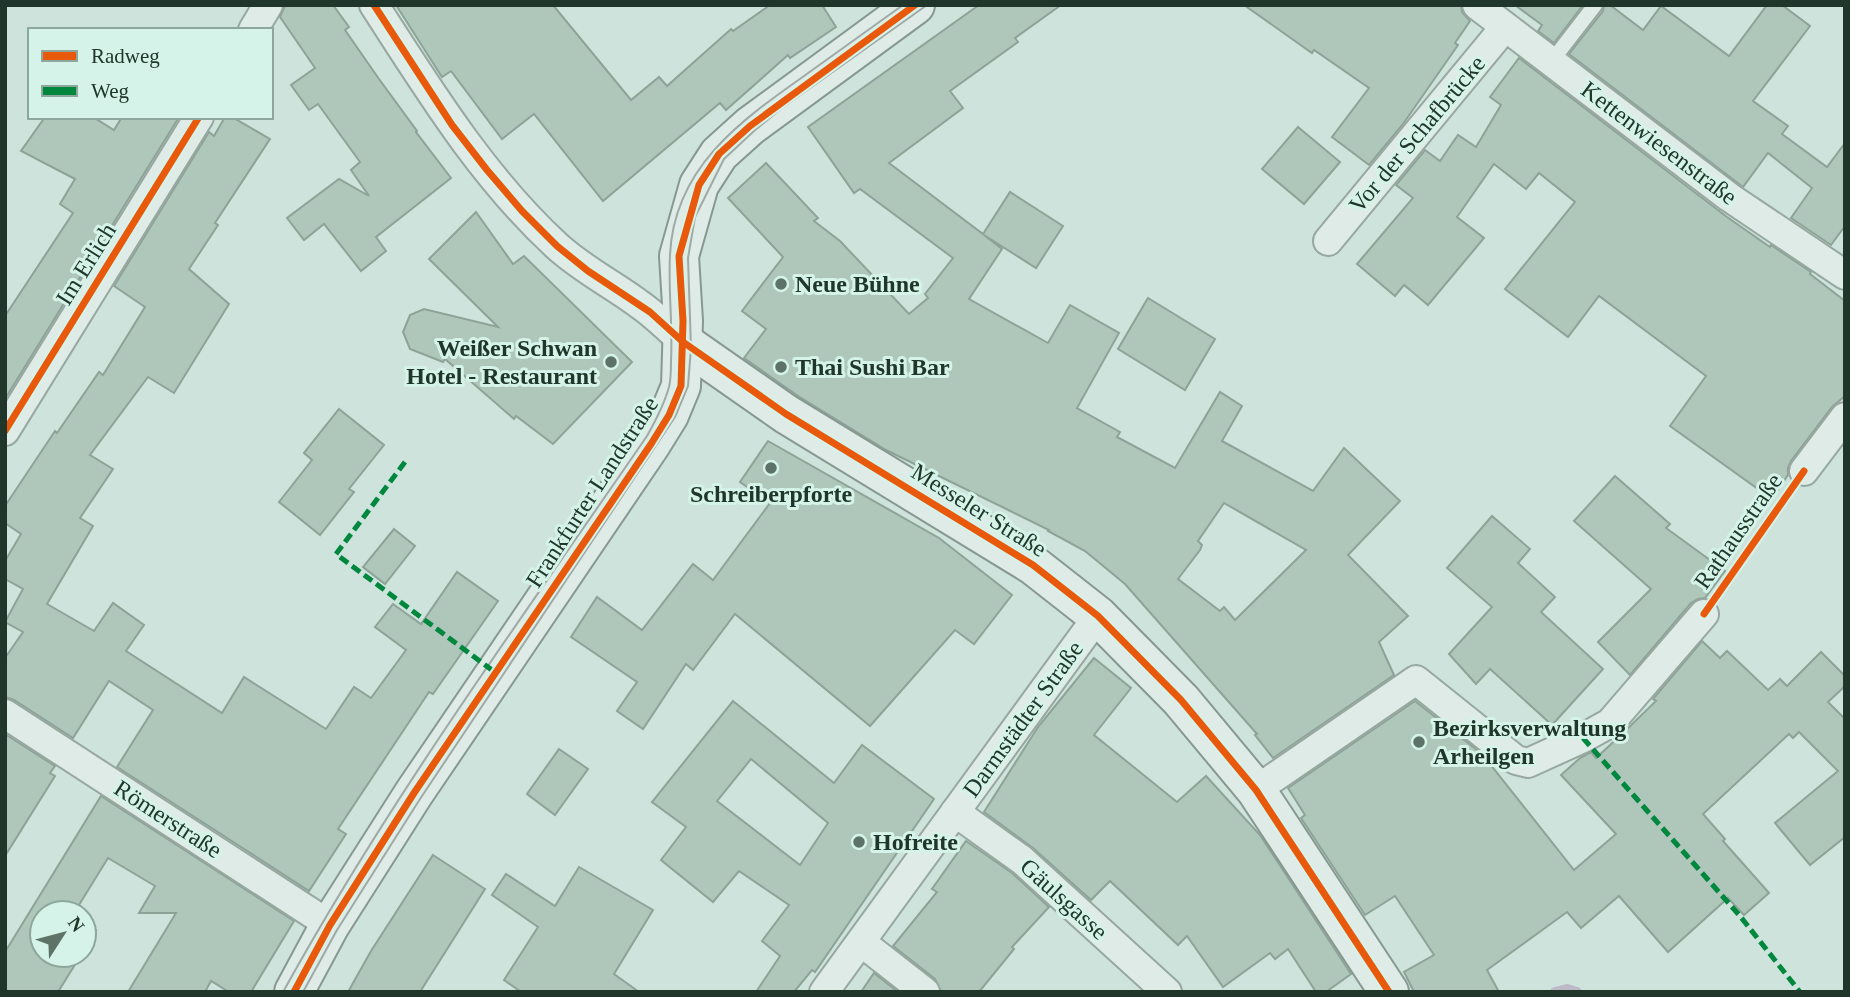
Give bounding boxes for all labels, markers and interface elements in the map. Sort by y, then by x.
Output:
legend [28,28,273,119]
text: Radweg [91,44,160,68]
street label: Vor der Schafbrücke [1344,50,1490,218]
street label: Kettenwiesenstraße [1576,76,1742,210]
text: Weg [91,79,129,103]
street label: Im Erlich [51,218,121,310]
place label: Neue Bühne [795,271,920,297]
marker: Neue Bühne [773,276,789,292]
place label: Weißer Schwan Hotel - Restaurant [406,335,597,389]
marker: Weißer Schwan Hotel - Restaurant [603,354,619,370]
place label: Thai Sushi Bar [795,354,950,380]
marker: Thai Sushi Bar [773,359,789,375]
street label: Frankfurter Landstraße [521,392,663,592]
street label: Messeler Straße [907,458,1051,562]
marker: Schreiberpforte [763,460,779,476]
street label: Rathausstraße [1689,468,1787,594]
place label: Schreiberpforte [690,481,852,507]
street label: Darmstädter Straße [958,636,1088,802]
place label: Bezirksverwaltung Arheilgen [1433,715,1626,769]
marker: Bezirksverwaltung Arheilgen [1411,734,1427,750]
street label: Römerstraße [109,775,227,863]
place label: Hofreite [873,829,958,855]
marker: Hofreite [851,834,867,850]
street label: Gäulsgasse [1015,853,1113,945]
north arrow [28,899,98,969]
text: N [64,913,89,936]

